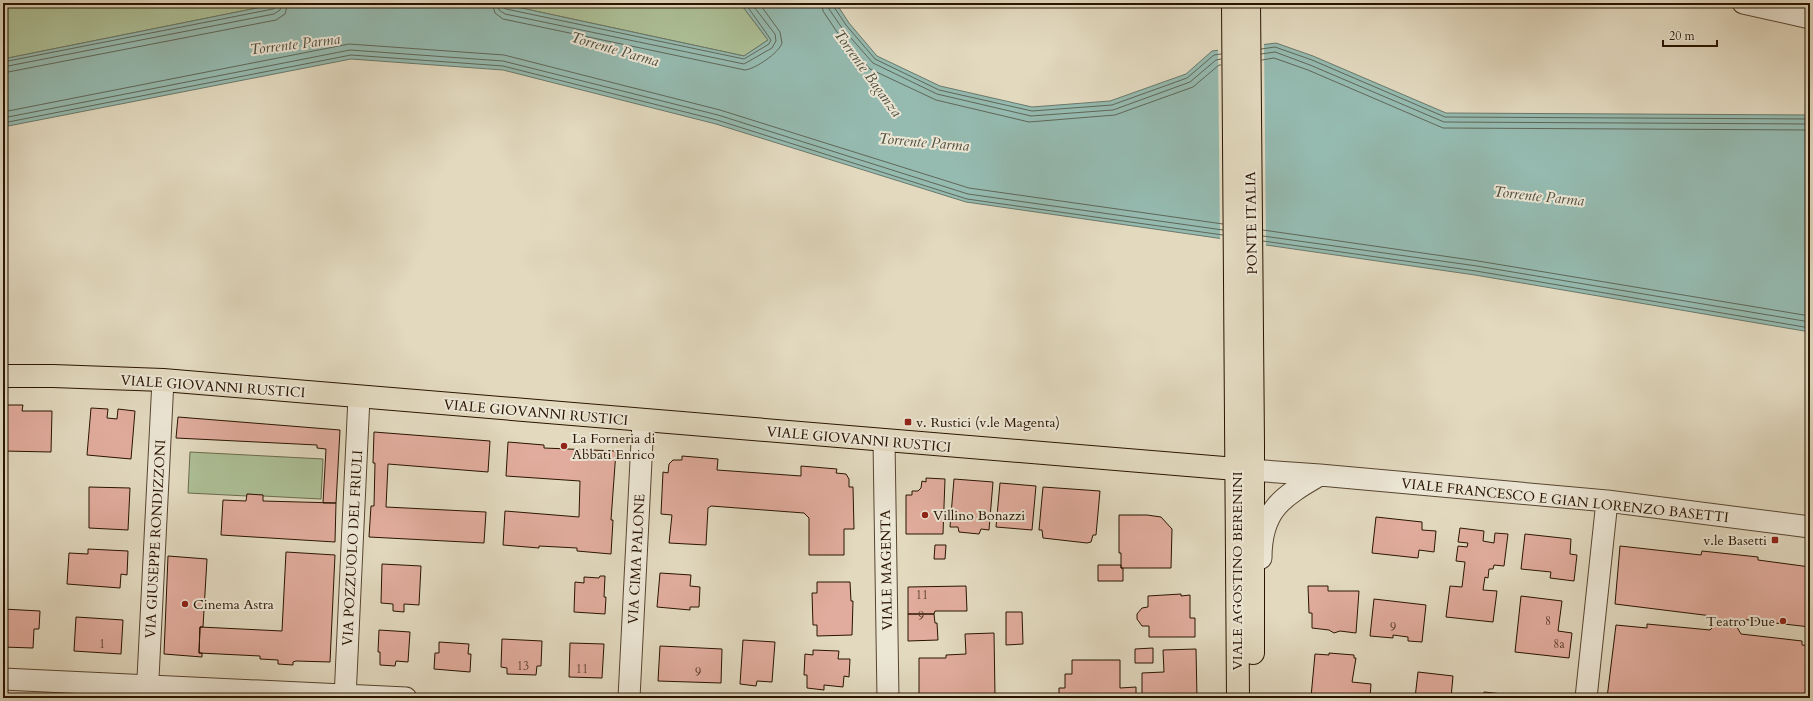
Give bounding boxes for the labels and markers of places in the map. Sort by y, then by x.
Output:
place label: v. Rustici (v.le Magenta) [916,413,1060,432]
marker: v. Rustici (v.le Magenta) [903,417,913,427]
place label: La Forneria di Abbati Enrico [572,429,656,464]
marker: La Forneria di Abbati Enrico [559,441,569,451]
place label: Villino Bonazzi [933,506,1025,525]
marker: Villino Bonazzi [920,510,930,520]
place label: v.le Basetti [1703,531,1767,550]
marker: v.le Basetti [1770,535,1780,545]
place label: Cinema Astra [193,595,274,614]
marker: Cinema Astra [180,599,190,609]
place label: Teatro Due [1706,612,1775,631]
marker: Teatro Due [1778,616,1788,626]

